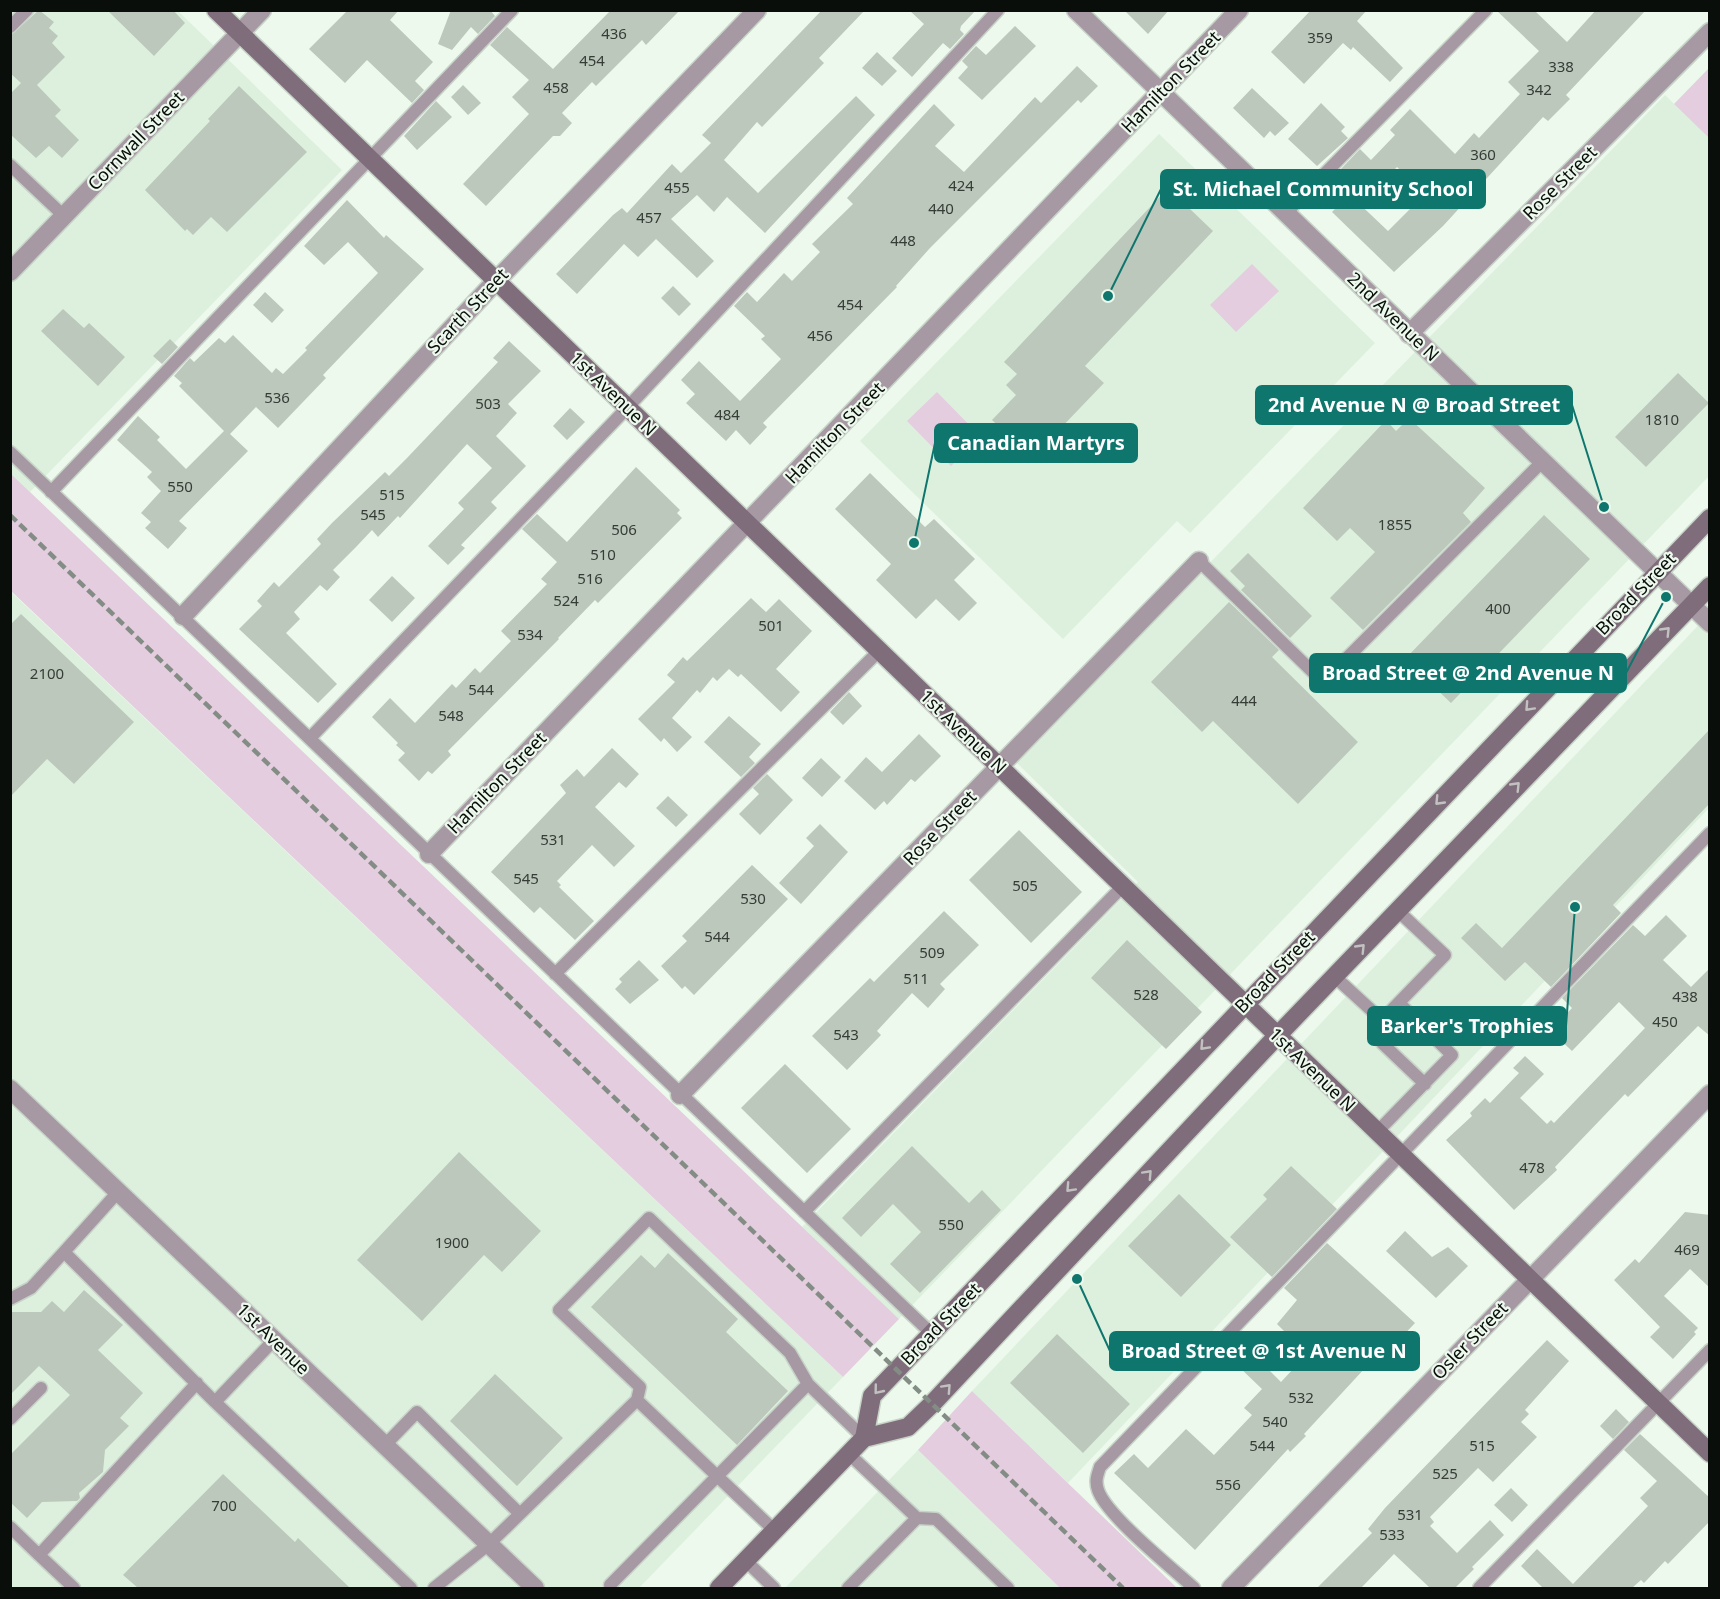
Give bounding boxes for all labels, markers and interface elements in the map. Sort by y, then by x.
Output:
house number: 436 [601,23,627,43]
street label: Hamilton Street [1115,25,1225,137]
house number: 359 [1307,27,1333,47]
house number: 454 [579,50,605,70]
house number: 338 [1548,56,1574,76]
house number: 458 [543,77,569,97]
house number: 342 [1526,79,1552,99]
street label: Cornwall Street [82,85,189,195]
street label: Rose Street [1517,140,1602,225]
house number: 360 [1470,144,1496,164]
callout: St. Michael Community School [1161,170,1485,208]
house number: 424 [948,175,974,195]
text: St. Michael Community School [1173,175,1473,202]
house number: 455 [664,177,690,197]
house number: 440 [928,198,954,218]
house number: 457 [636,207,662,227]
house number: 448 [890,230,916,250]
street label: Scarth Street [421,262,513,358]
street label: 2nd Avenue N [1343,266,1445,366]
house number: 454 [837,294,863,314]
house number: 456 [807,325,833,345]
street label: 1st Avenue N [565,346,662,441]
street label: Hamilton Street [779,376,889,488]
callout: 2nd Avenue N @ Broad Street [1256,386,1572,424]
house number: 536 [264,387,290,407]
text: 2nd Avenue N @ Broad Street [1268,391,1560,418]
house number: 503 [475,393,501,413]
house number: 484 [714,404,740,424]
house number: 1810 [1645,409,1679,429]
callout: Canadian Martyrs [935,424,1137,462]
text: Canadian Martyrs [947,429,1125,456]
house number: 550 [167,476,193,496]
house number: 515 [379,484,405,504]
house number: 545 [360,504,386,524]
house number: 1855 [1378,514,1412,534]
house number: 506 [611,519,637,539]
house number: 510 [590,544,616,564]
street label: Broad Street [1590,547,1681,640]
house number: 516 [577,568,603,588]
house number: 524 [553,590,579,610]
house number: 400 [1485,598,1511,618]
house number: 501 [758,615,784,635]
house number: 534 [517,624,543,644]
one-way arrow [1659,627,1670,637]
callout: Broad Street @ 2nd Avenue N [1310,654,1626,692]
text: Broad Street @ 2nd Avenue N [1322,659,1614,686]
house number: 2100 [30,663,64,683]
house number: 544 [468,679,494,699]
street label: 1st Avenue N [915,684,1012,779]
house number: 444 [1231,690,1257,710]
one-way arrow [1525,700,1536,710]
house number: 548 [438,705,464,725]
street label: Hamilton Street [441,726,551,838]
one-way arrow [1509,783,1520,793]
street label: Rose Street [897,784,982,870]
one-way arrow [1436,793,1447,804]
house number: 531 [540,829,566,849]
house number: 545 [513,868,539,888]
house number: 505 [1012,875,1038,895]
house number: 530 [740,888,766,908]
street label: Broad Street [1229,925,1320,1018]
house number: 544 [704,926,730,946]
house number: 509 [919,942,945,962]
one-way arrow [1354,944,1365,955]
house number: 511 [903,968,929,988]
house number: 528 [1133,984,1159,1004]
house number: 438 [1672,986,1698,1006]
callout: Barker's Trophies [1368,1007,1566,1045]
house number: 450 [1652,1011,1678,1031]
text: Barker's Trophies [1380,1012,1554,1039]
street label: 1st Avenue N [1264,1022,1361,1117]
house number: 543 [833,1024,859,1044]
one-way arrow [1200,1040,1211,1050]
house number: 478 [1519,1157,1545,1177]
one-way arrow [1140,1170,1151,1181]
one-way arrow [1066,1181,1077,1192]
house number: 550 [938,1214,964,1234]
house number: 1900 [435,1232,469,1252]
house number: 469 [1674,1239,1700,1259]
street label: Broad Street [895,1277,986,1370]
street label: Osler Street [1426,1296,1513,1385]
street label: 1st Avenue [232,1297,316,1379]
callout: Broad Street @ 1st Avenue N [1110,1332,1419,1370]
text: Broad Street @ 1st Avenue N [1121,1337,1407,1364]
one-way arrow [875,1383,886,1394]
one-way arrow [940,1384,951,1395]
house number: 532 [1288,1387,1314,1407]
house number: 540 [1262,1411,1288,1431]
house number: 544 [1249,1435,1275,1455]
house number: 515 [1469,1435,1495,1455]
house number: 525 [1432,1463,1458,1483]
house number: 556 [1215,1474,1241,1494]
house number: 700 [211,1495,237,1515]
house number: 531 [1397,1504,1423,1524]
house number: 533 [1379,1524,1405,1544]

